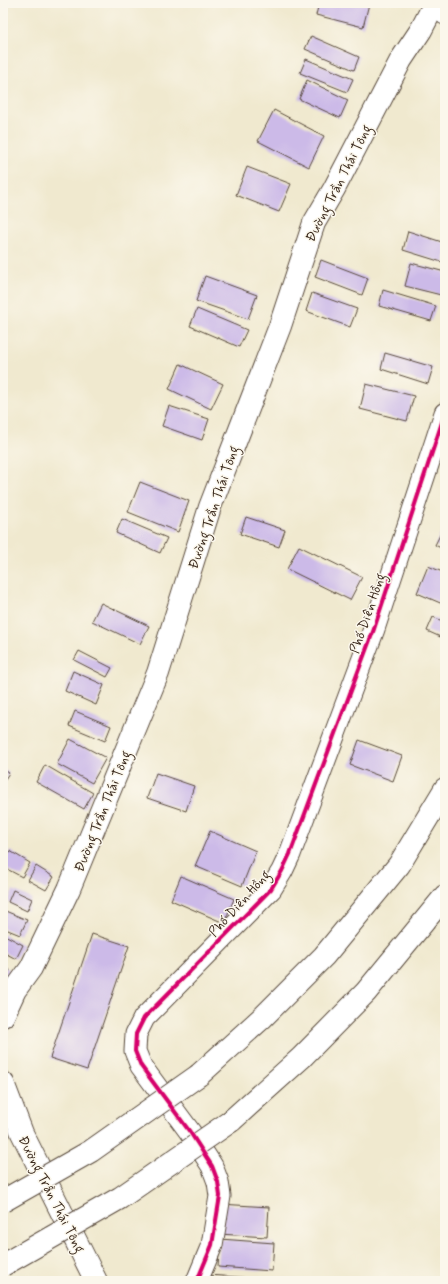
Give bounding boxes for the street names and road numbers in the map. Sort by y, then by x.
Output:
street label: Đường Trần Thái Tông [302,122,378,246]
street label: Đường Trần Thái Tông [184,443,245,572]
street label: Phố Diên Hồng [346,571,392,657]
street label: Đường Trần Thái Tông [70,748,137,875]
street label: Phố Diên Hồng [205,866,276,942]
street label: Đường Trần Thái Tông [12,1133,88,1257]

